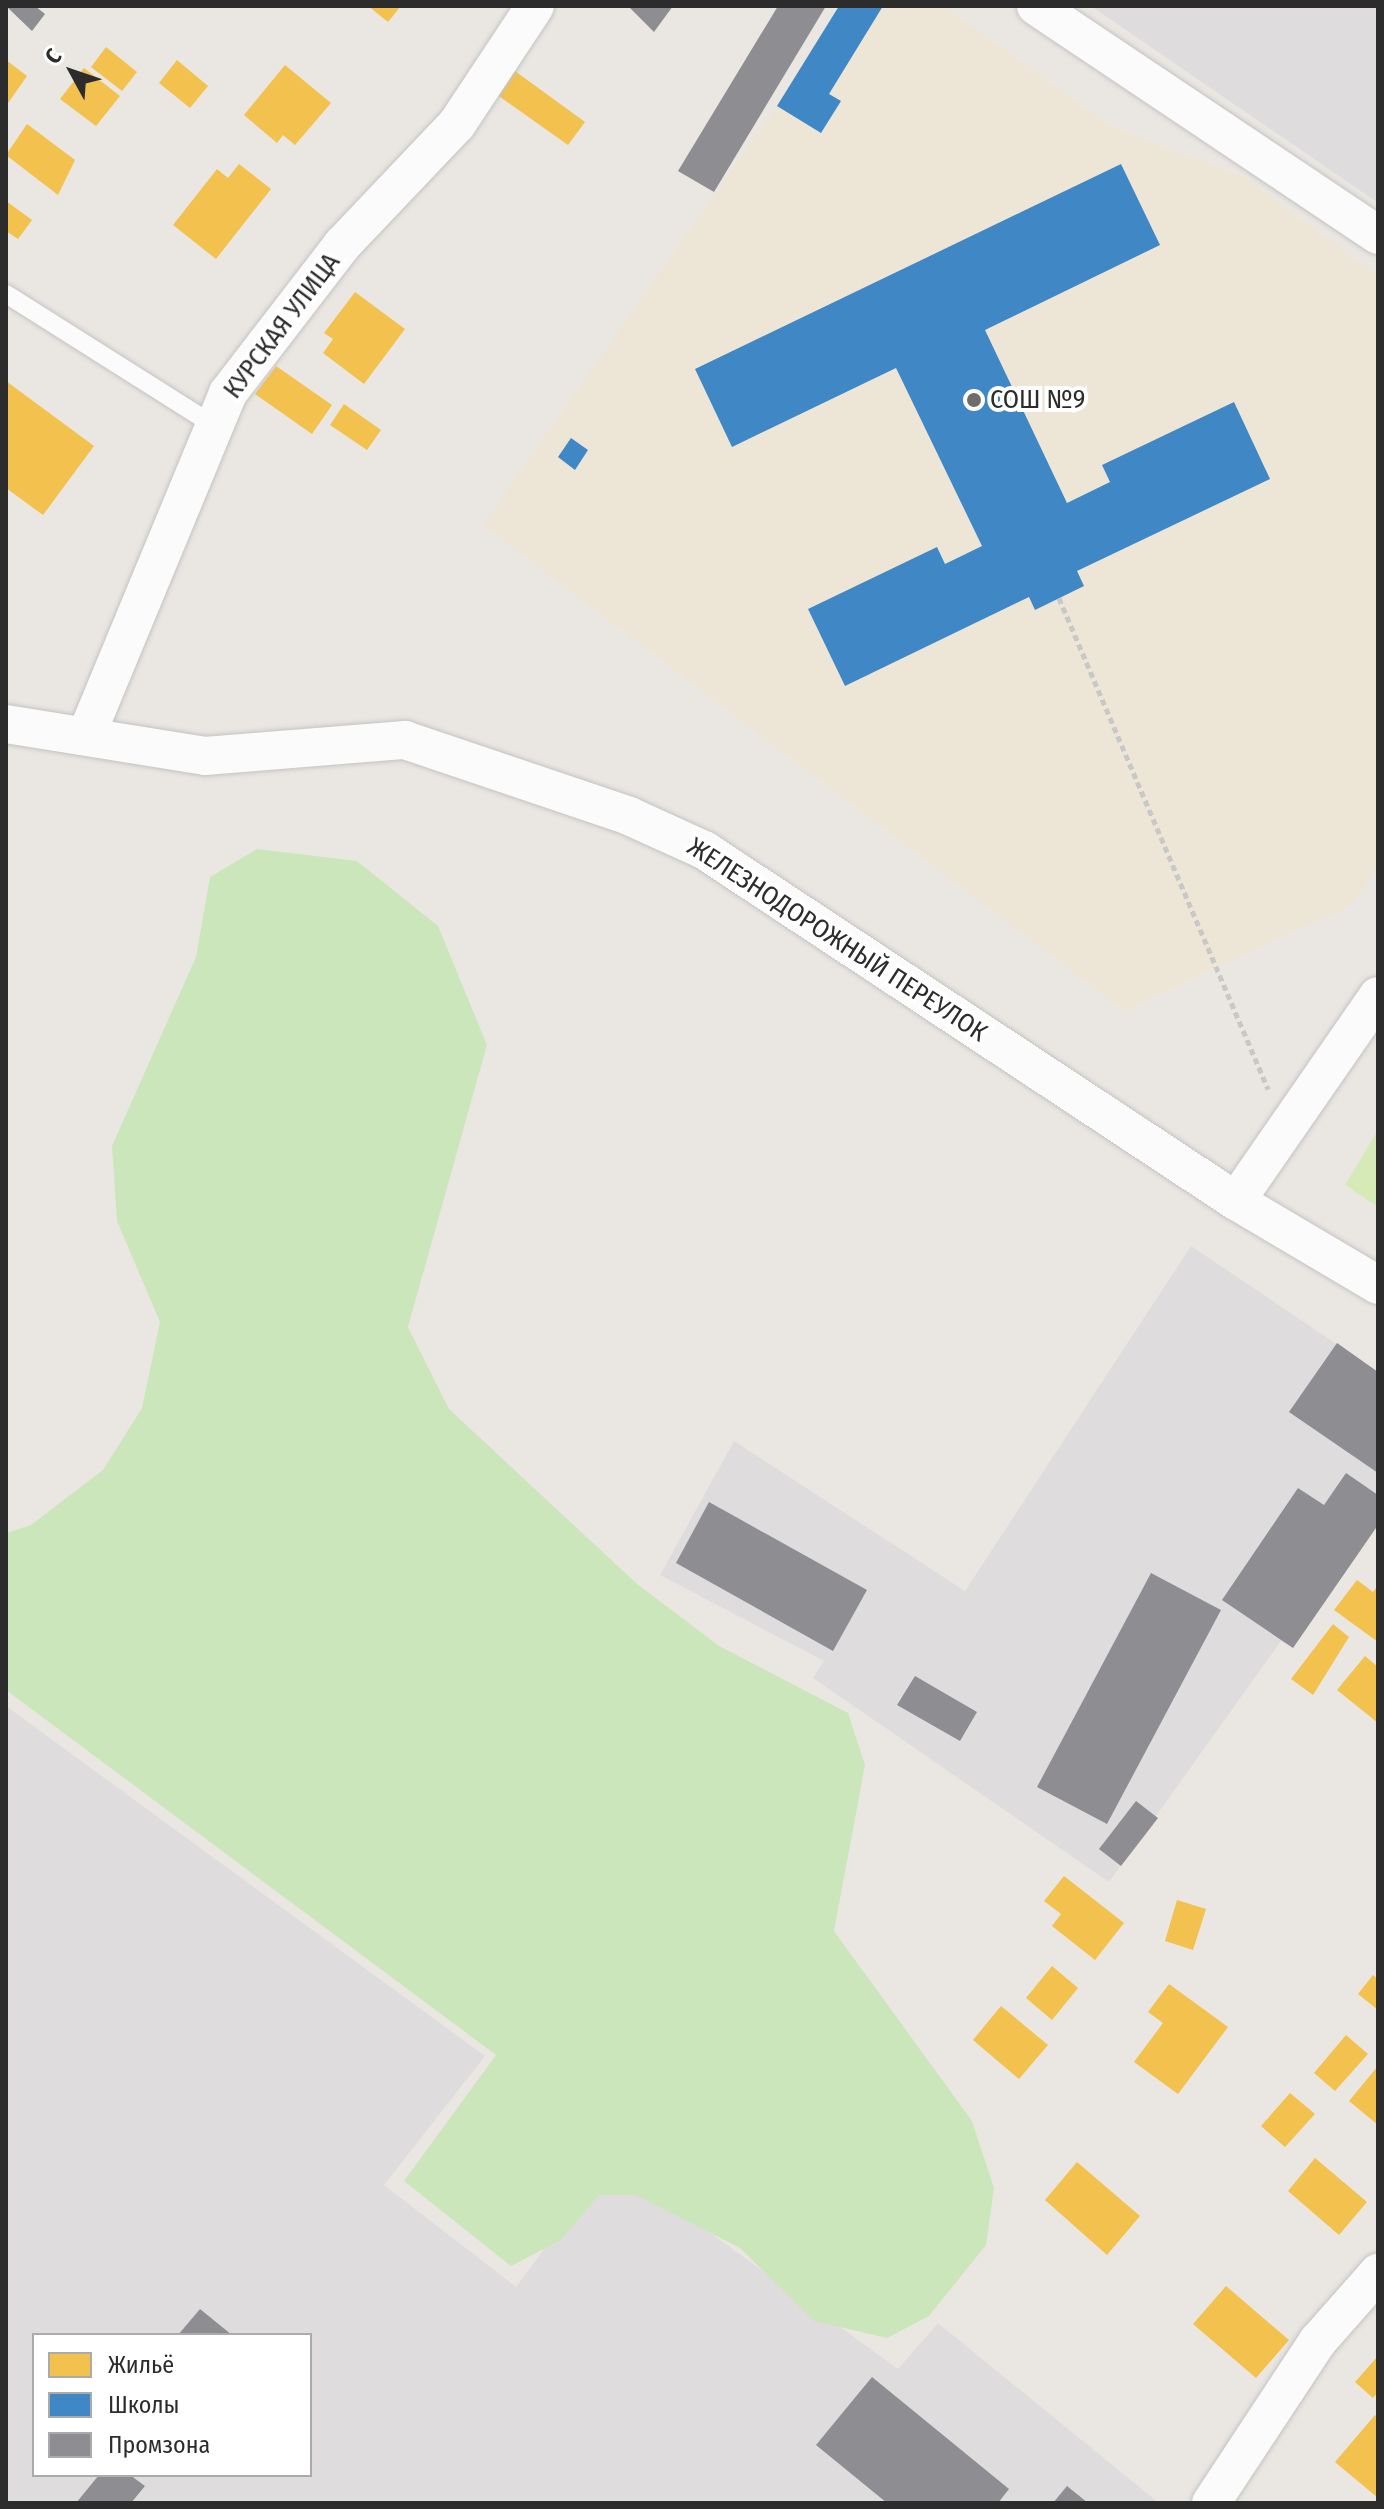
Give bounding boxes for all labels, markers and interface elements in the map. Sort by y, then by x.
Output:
north arrow [32,32,112,112]
text: С [39,43,67,69]
street label: КУРСКАЯ УЛИЦА [217,247,347,405]
place label: СОШ №9 [990,384,1085,416]
marker: СОШ №9 [965,391,983,409]
street label: ЖЕЛЕЗНОДОРОЖНЫЙ ПЕРЕУЛОК [682,831,992,1049]
legend [32,2333,312,2477]
text: Жильё [108,2351,174,2379]
text: Школы [108,2391,180,2419]
text: Промзона [108,2431,210,2459]

